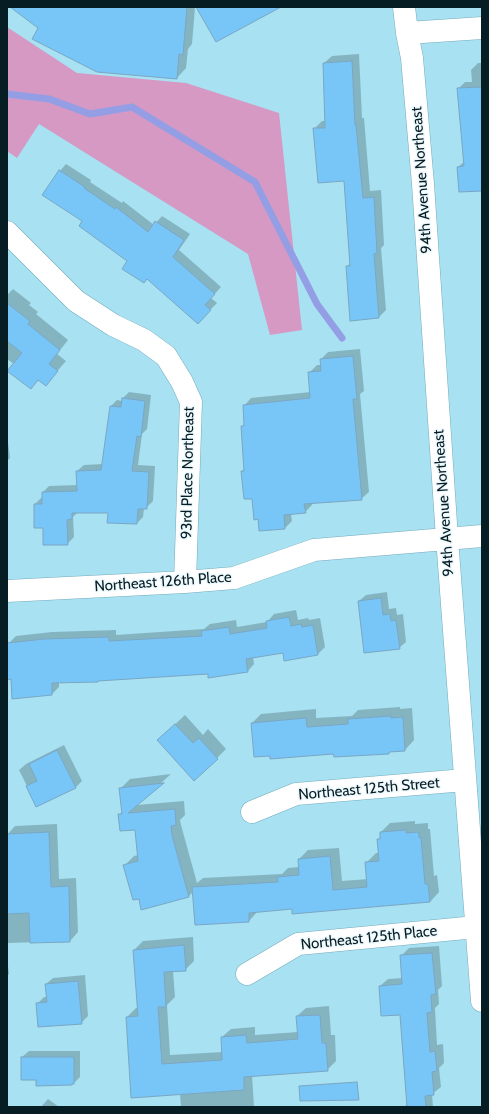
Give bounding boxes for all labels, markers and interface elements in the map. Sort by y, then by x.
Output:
street label: 94th Avenue Northeast [408,106,436,254]
street label: 93rd Place Northeast [178,407,198,539]
street label: 94th Avenue Northeast [430,429,458,577]
street label: Northeast 126th Place [94,568,232,596]
street label: Northeast 125th Street [297,774,441,804]
street label: Northeast 125th Place [300,922,438,954]

